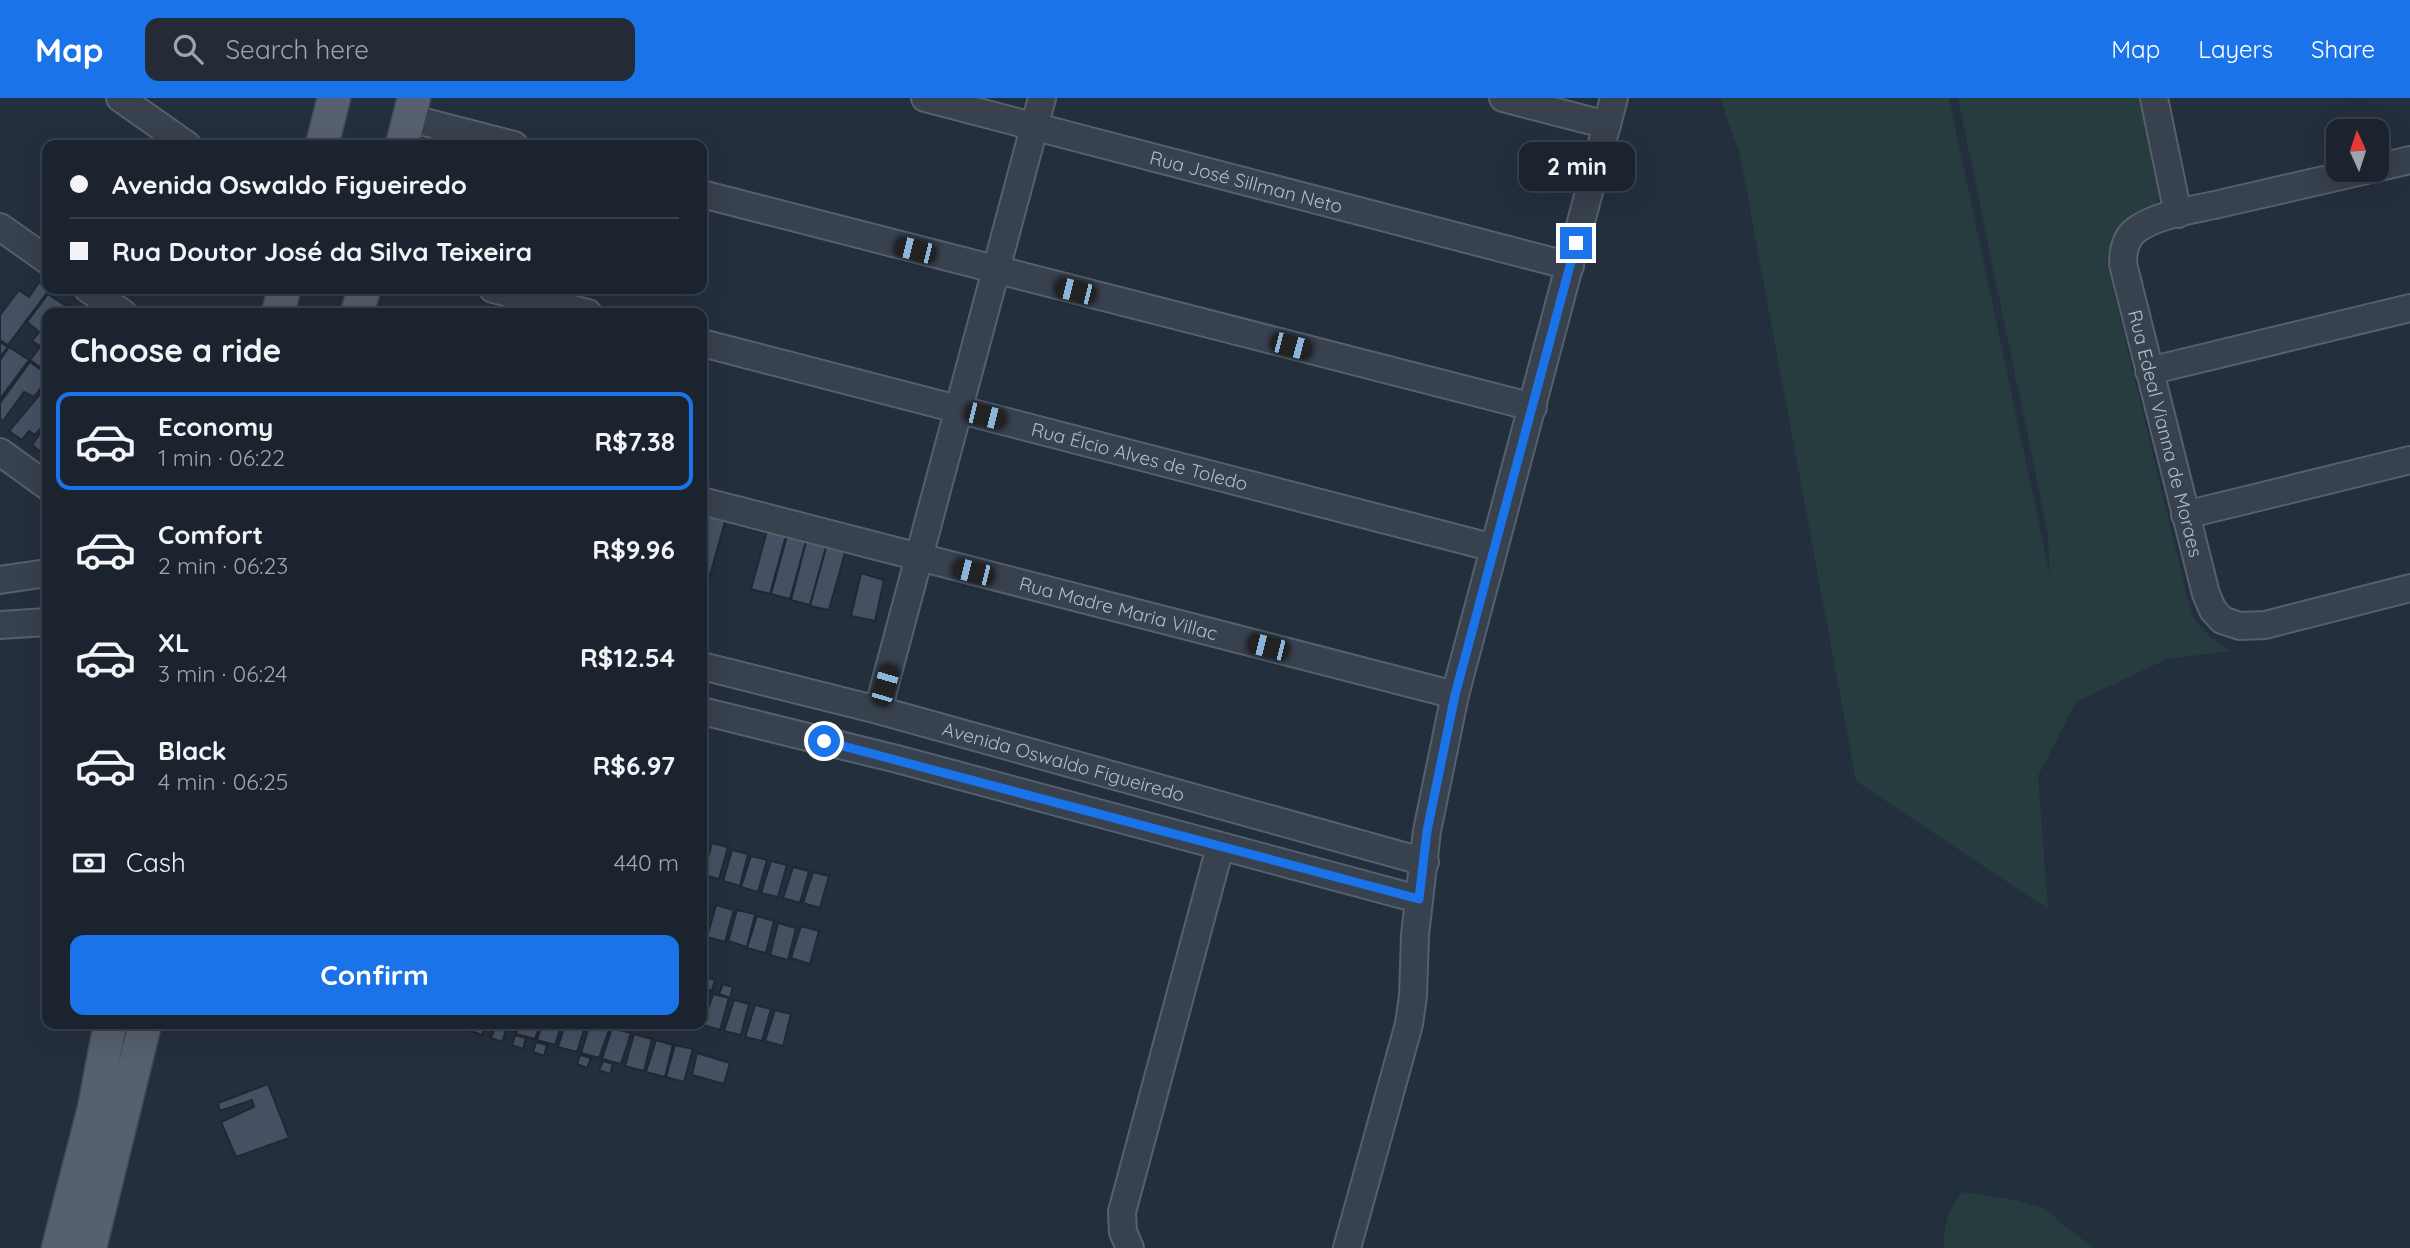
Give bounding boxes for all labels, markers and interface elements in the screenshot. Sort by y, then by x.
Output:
search box [145,18,635,81]
text: Map [35,29,103,70]
icon: search [169,30,207,68]
text: Search here [225,33,369,66]
text: Map [2111,34,2160,64]
text: Layers [2198,34,2273,64]
text: Share [2311,34,2375,64]
north arrow [2326,119,2389,182]
map controls [2326,119,2389,182]
callout: 2 min [1518,142,1634,190]
street label: Rua José Sillman Neto [1147,145,1345,218]
text: 2 min [1547,152,1607,181]
text: Avenida Oswaldo Figueiredo [112,168,467,201]
route end [1560,227,1592,259]
text: Rua Doutor José da Silva Teixeira [112,235,532,268]
car [893,235,938,265]
car [1053,276,1098,306]
street label: Rua Edeal Vianna de Moraes [2123,307,2208,560]
text: Choose a ride [70,330,282,370]
car [1268,330,1315,362]
car [963,401,1008,431]
icon: car [74,410,137,473]
text: Economy [158,410,273,443]
street label: Rua Élcio Alves de Toledo [1029,417,1250,496]
text: R$7.38 [594,425,675,458]
text: 1 min · 06:22 [158,443,285,472]
icon: car [74,518,137,581]
text: Comfort [158,518,263,551]
text: R$9.96 [592,533,675,566]
text: 2 min · 06:23 [158,551,288,580]
car [951,557,996,587]
street label: Rua Madre Maria Villac [1017,571,1220,645]
icon: car [74,626,137,689]
text: XL [158,626,190,659]
car [1246,632,1291,662]
text: R$12.54 [580,641,675,674]
text: 3 min · 06:24 [158,659,287,688]
car [870,662,901,708]
street label: Avenida Oswaldo Figueiredo [940,716,1187,807]
route start [808,725,840,757]
icon: car [74,734,137,797]
text: Black [158,734,227,767]
text: R$6.97 [593,749,675,782]
text: 4 min · 06:25 [158,767,288,796]
icon: cash [70,844,108,882]
text: Cash [126,846,186,879]
text: 440 m [614,848,679,877]
button: Confirm [70,935,679,1015]

